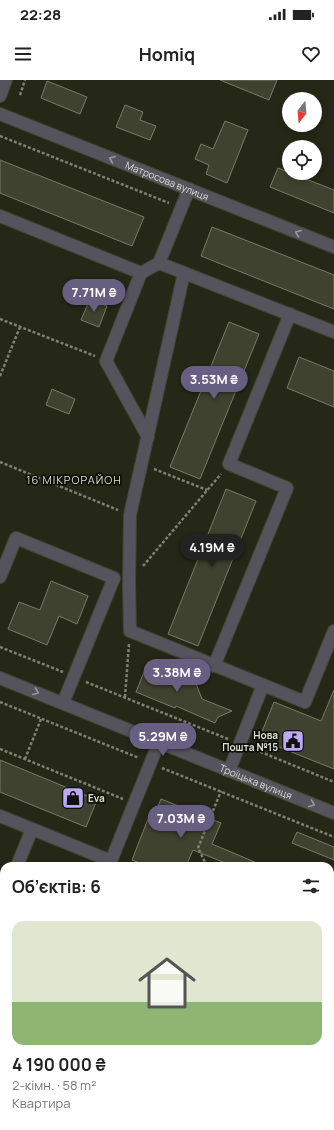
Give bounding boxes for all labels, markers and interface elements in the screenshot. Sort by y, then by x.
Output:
text: 22:28 [20,4,61,25]
text: Homiq [139,42,195,66]
icon: menu [12,43,34,65]
icon: heart [300,43,322,65]
north arrow [282,92,322,132]
map controls [282,92,322,180]
button: locate [282,140,322,180]
one-way arrow [108,155,115,163]
street label: Матросова вулиця [123,158,211,204]
one-way arrow [294,229,301,237]
pin: 7.71M ₴ [57,279,131,313]
text: 7.71M ₴ [71,283,117,301]
pin: 3.53M ₴ [177,366,251,400]
text: 3.53M ₴ [190,370,238,388]
district label: 16 МІКРОРАЙОН [26,472,122,487]
pin: 4.19M ₴ [175,534,249,568]
text: 4.19M ₴ [189,538,235,556]
pin: 3.38M ₴ [140,659,214,693]
text: 3.38M ₴ [153,663,201,681]
one-way arrow [33,688,40,696]
pin: 5.29M ₴ [126,723,200,757]
text: 5.29M ₴ [138,727,188,745]
place label: Нова Пошта №15 [222,728,278,754]
public building icon: Нова Пошта №15 [280,728,306,754]
street label: Троїцька вулиця [217,760,294,802]
shop icon: Eva [60,785,86,811]
place label: Eva [88,791,105,805]
one-way arrow [309,800,316,808]
pin: 7.03M ₴ [144,805,218,839]
text: 7.03M ₴ [157,809,205,827]
text: Об’єктів: 6 [12,875,101,898]
icon: filters [300,875,322,897]
icon: home [131,947,203,1019]
text: 4 190 000 ₴ [12,1053,106,1076]
text: 2-кімн. · 58 m² [12,1076,96,1094]
text: Квартира [12,1094,71,1112]

